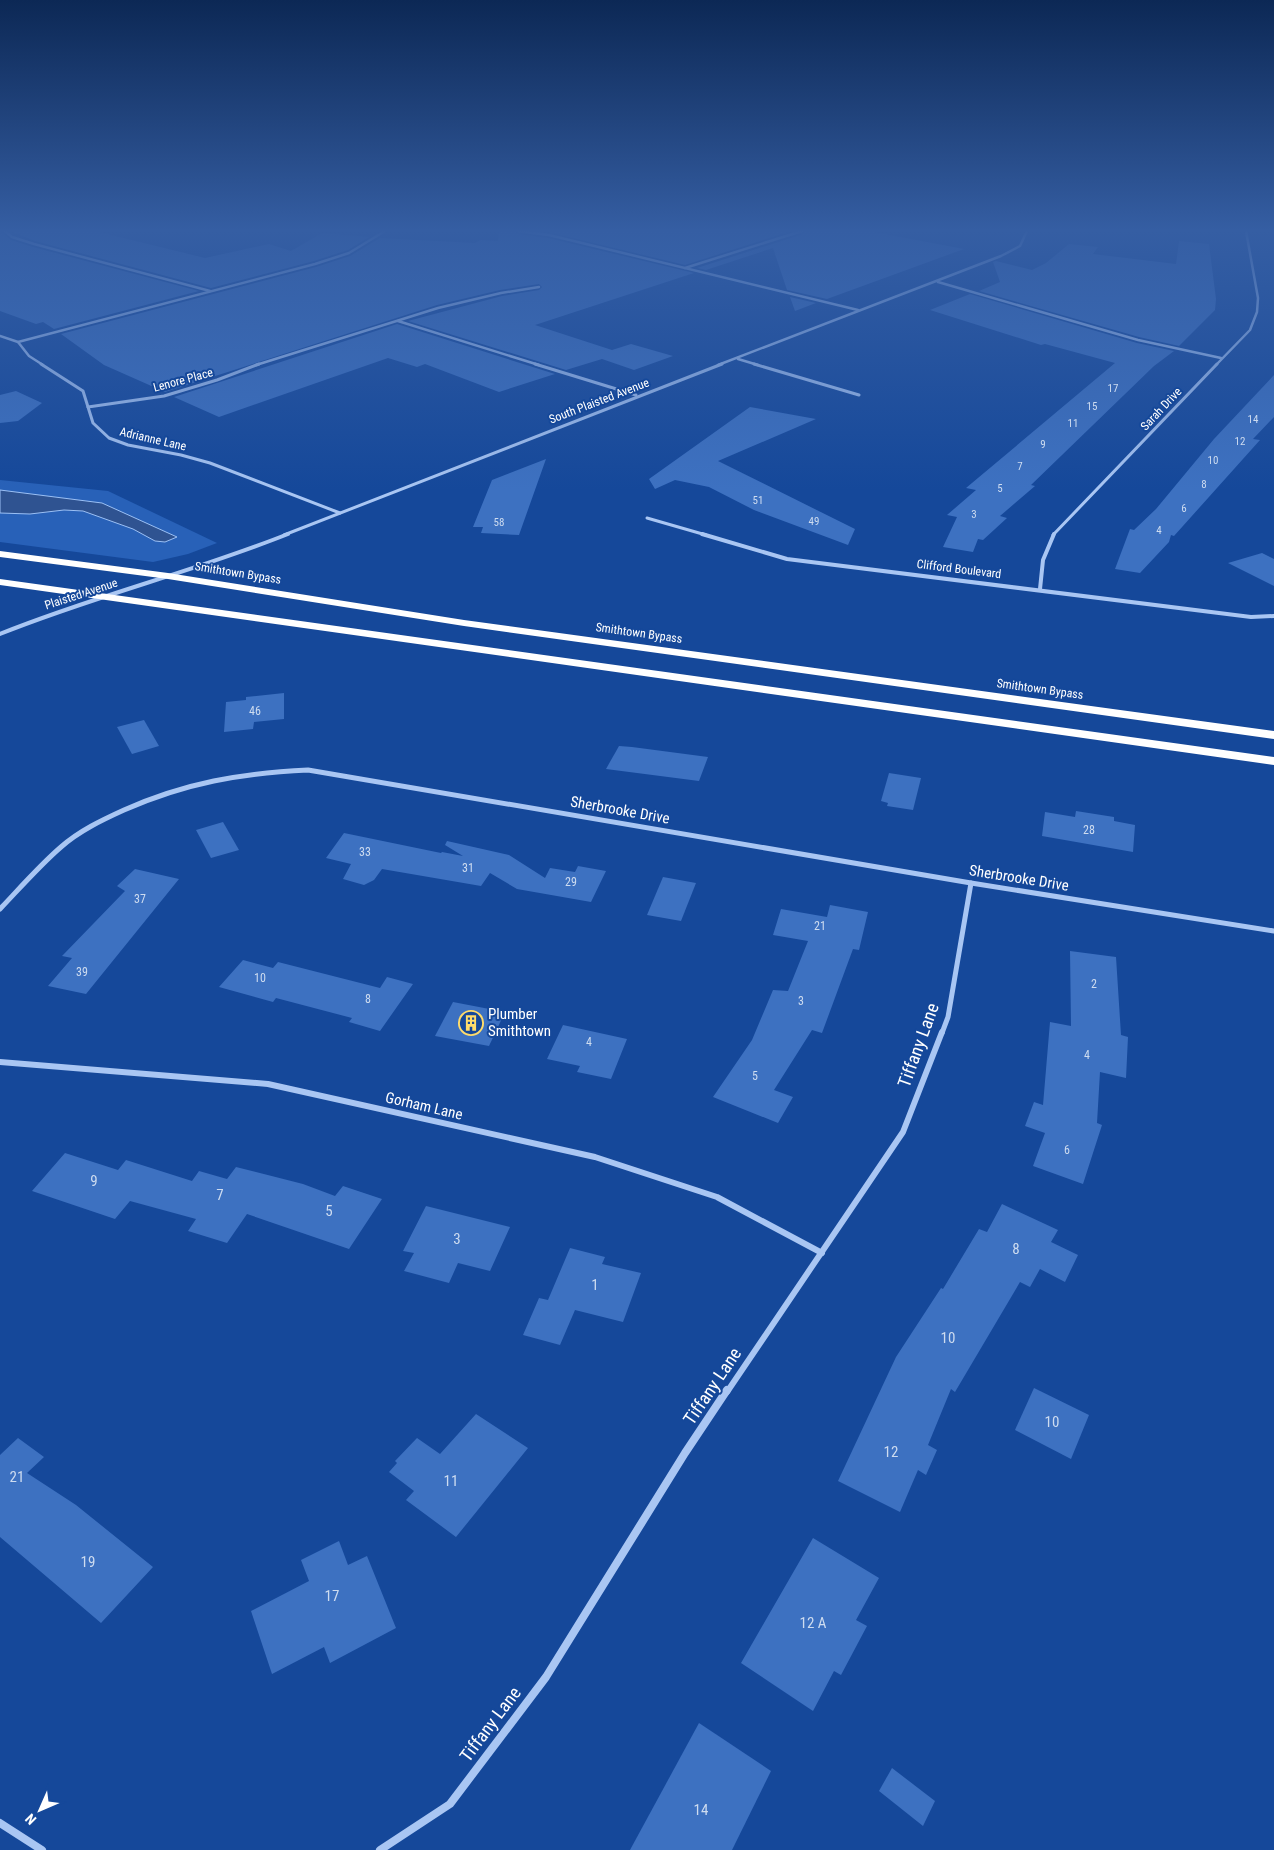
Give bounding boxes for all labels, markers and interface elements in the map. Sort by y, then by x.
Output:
street label: Lenore Place [152,365,215,395]
street label: South Plaisted Avenue [547,375,651,427]
house number: 17 [1108,382,1118,395]
street label: Sarah Drive [1138,384,1185,433]
house number: 15 [1087,400,1097,413]
house number: 14 [1248,413,1259,426]
house number: 11 [1068,417,1078,430]
street label: Adrianne Lane [118,425,188,454]
house number: 12 [1235,435,1245,448]
house number: 9 [1040,438,1046,451]
house number: 10 [1208,454,1218,467]
house number: 7 [1017,460,1023,473]
house number: 8 [1201,478,1207,491]
house number: 5 [997,482,1003,495]
house number: 51 [753,494,763,507]
house number: 6 [1181,502,1187,515]
house number: 3 [971,508,977,521]
house number: 49 [809,515,819,528]
house number: 58 [494,516,504,529]
house number: 4 [1156,524,1162,537]
street label: Clifford Boulevard [916,557,1002,581]
street label: Smithtown Bypass [194,559,282,587]
street label: Plaisted Avenue [43,576,120,612]
street label: Smithtown Bypass [595,620,683,646]
street label: Smithtown Bypass [996,676,1084,702]
house number: 46 [249,704,261,718]
street label: Sherbrooke Drive [569,792,671,828]
house number: 28 [1083,823,1095,837]
house number: 33 [359,845,371,859]
house number: 31 [462,861,474,875]
street label: Sherbrooke Drive [968,861,1070,895]
house number: 29 [565,875,577,889]
house number: 37 [134,892,146,906]
house number: 21 [814,919,826,933]
house number: 39 [76,965,88,979]
house number: 10 [254,971,266,985]
house number: 2 [1091,977,1097,991]
house number: 8 [365,992,371,1006]
house number: 3 [798,994,804,1008]
street label: Tiffany Lane [893,1000,943,1090]
place label: Plumber Smithtown [488,1005,551,1040]
building icon: Plumber Smithtown [458,1010,484,1036]
house number: 4 [586,1035,592,1049]
house number: 4 [1084,1048,1090,1062]
house number: 5 [752,1069,758,1083]
street label: Gorham Lane [384,1088,464,1124]
house number: 6 [1064,1143,1070,1157]
house number: 9 [90,1172,98,1190]
house number: 7 [216,1186,224,1204]
house number: 5 [325,1202,333,1220]
house number: 3 [453,1230,461,1248]
house number: 8 [1012,1240,1020,1258]
house number: 1 [591,1276,599,1294]
house number: 10 [941,1329,955,1347]
street label: Tiffany Lane [679,1344,745,1428]
house number: 10 [1045,1413,1059,1431]
house number: 12 [884,1443,898,1461]
house number: 21 [10,1468,24,1486]
house number: 11 [444,1472,458,1490]
house number: 19 [81,1553,95,1571]
house number: 17 [325,1587,339,1605]
house number: 12 A [800,1614,827,1632]
street label: Tiffany Lane [455,1682,525,1766]
north arrow [15,1785,65,1835]
house number: 14 [694,1801,708,1819]
text: N [22,1811,39,1828]

